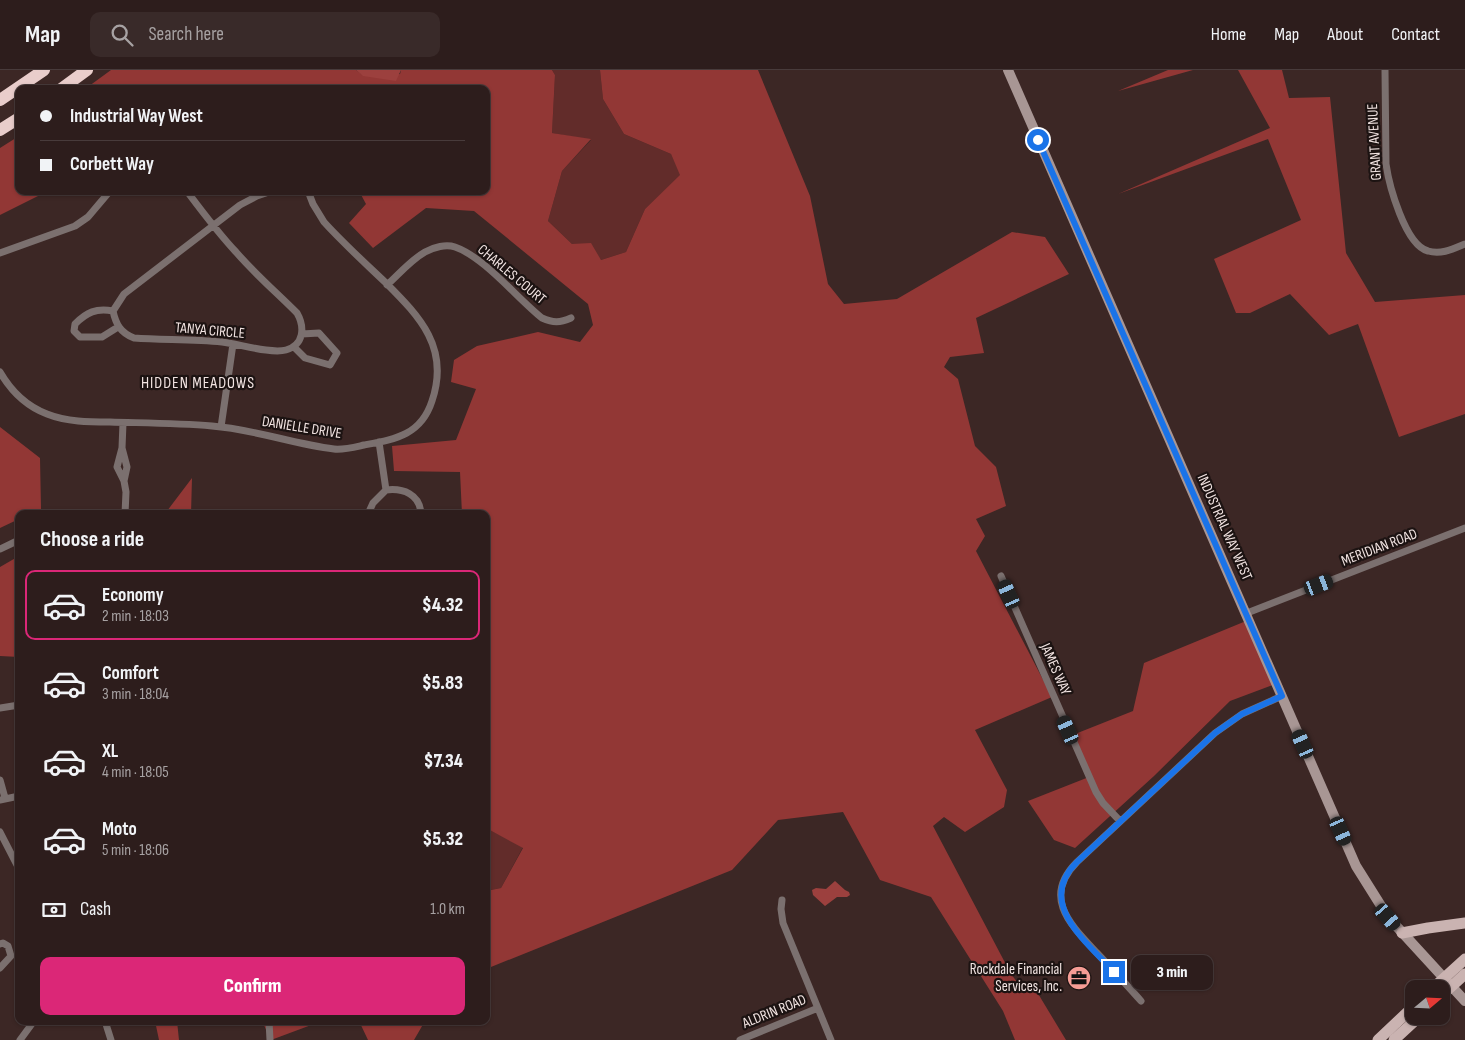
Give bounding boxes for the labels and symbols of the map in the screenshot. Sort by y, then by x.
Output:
street label: GRANT AVENUE [1363,103,1386,181]
route start [1027,129,1049,151]
street label: CHARLES COURT [474,240,550,309]
street label: TANYA CIRCLE [174,318,246,343]
district label: HIDDEN MEADOWS [141,374,255,393]
street label: DANIELLE DRIVE [261,412,343,443]
street label: INDUSTRIAL WAY WEST [1193,471,1256,583]
street label: MERIDIAN ROAD [1338,524,1420,571]
car [1302,573,1335,597]
car [996,577,1021,611]
street label: JAMES WAY [1035,639,1076,699]
car [1055,713,1080,747]
car [1290,727,1315,761]
car [1328,814,1353,848]
car [1372,901,1403,933]
callout: 3 min [1132,954,1214,990]
place label: Rockdale Financial Services, Inc. [970,960,1062,996]
route end [1103,961,1125,983]
office icon: Rockdale Financial Services, Inc. [1066,965,1092,991]
north arrow [1405,980,1450,1025]
street label: ALDRIN ROAD [739,990,809,1033]

